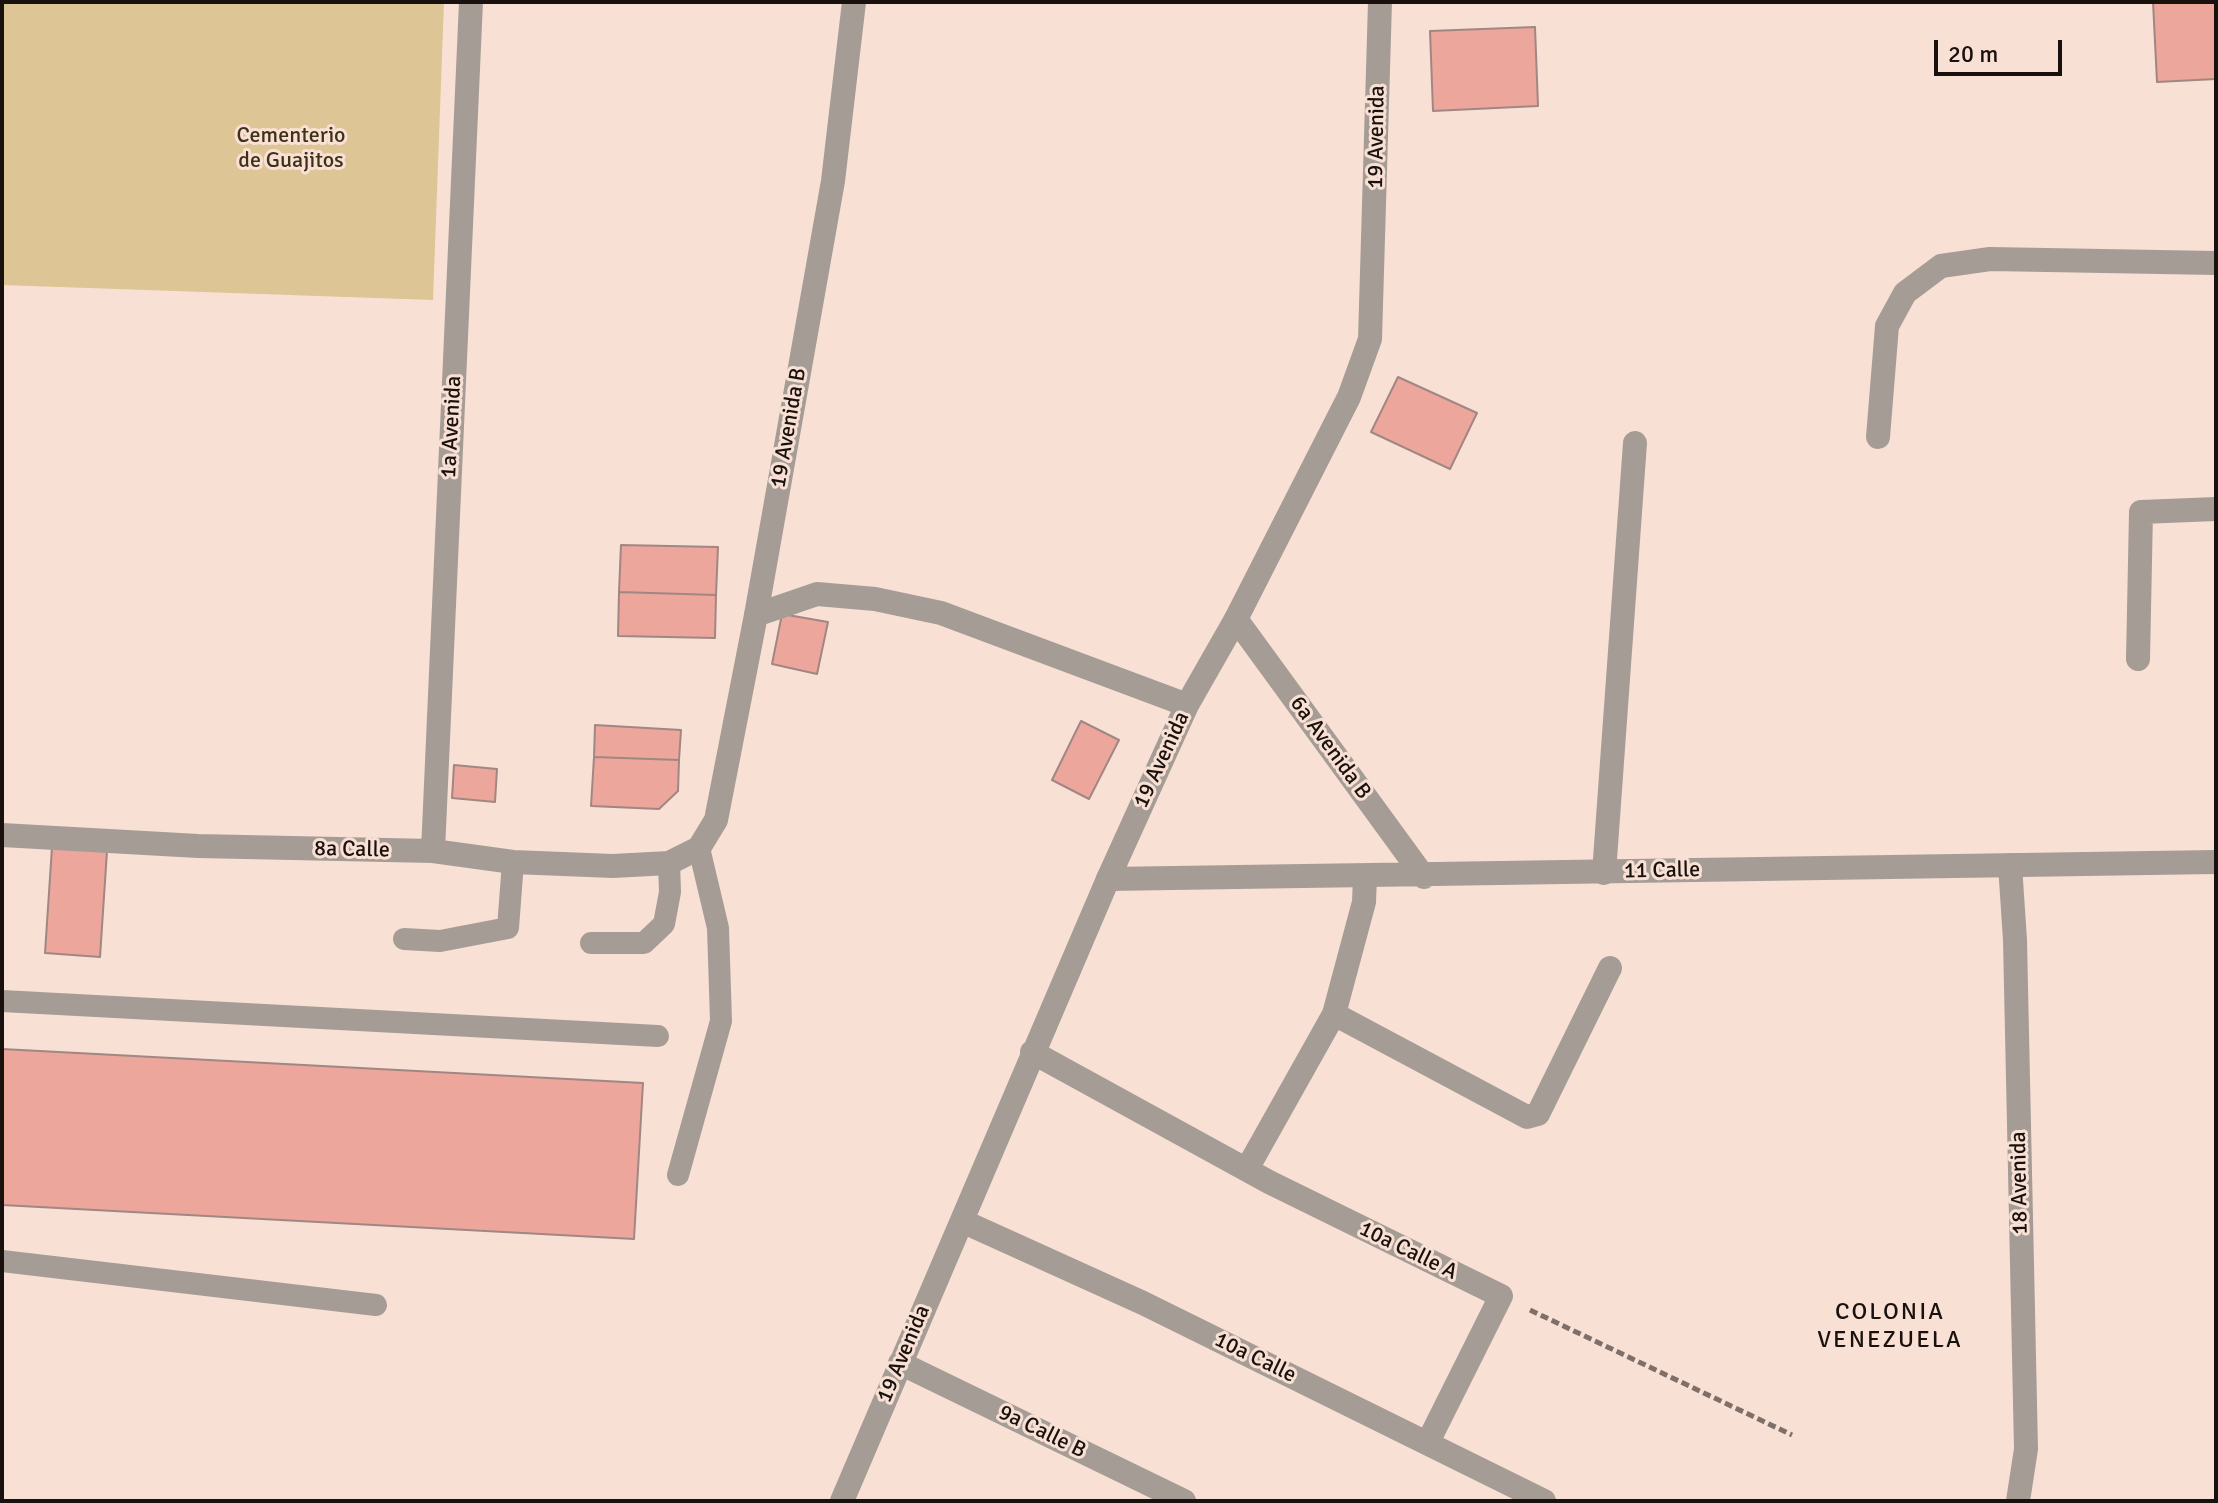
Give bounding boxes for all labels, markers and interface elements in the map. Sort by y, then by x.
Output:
scale bar [1938,24,2066,74]
text: 20 m [1948,39,1998,69]
street label: 19 Avenida [1363,85,1391,189]
park label: Cementerio de Guajitos [236,123,346,174]
street label: 19 Avenida B [765,366,813,490]
street label: 1a Avenida [436,375,468,479]
street label: 6a Avenida B [1284,691,1376,805]
street label: 19 Avenida [1128,708,1196,812]
street label: 8a Calle [314,836,390,864]
street label: 11 Calle [1624,857,1700,885]
street label: 18 Avenida [2006,1131,2034,1235]
street label: 10a Calle A [1355,1216,1461,1286]
district label: COLONIA VENEZUELA [1817,1299,1963,1355]
street label: 19 Avenida [872,1301,936,1407]
street label: 10a Calle [1210,1327,1300,1389]
street label: 9a Calle B [994,1400,1090,1464]

